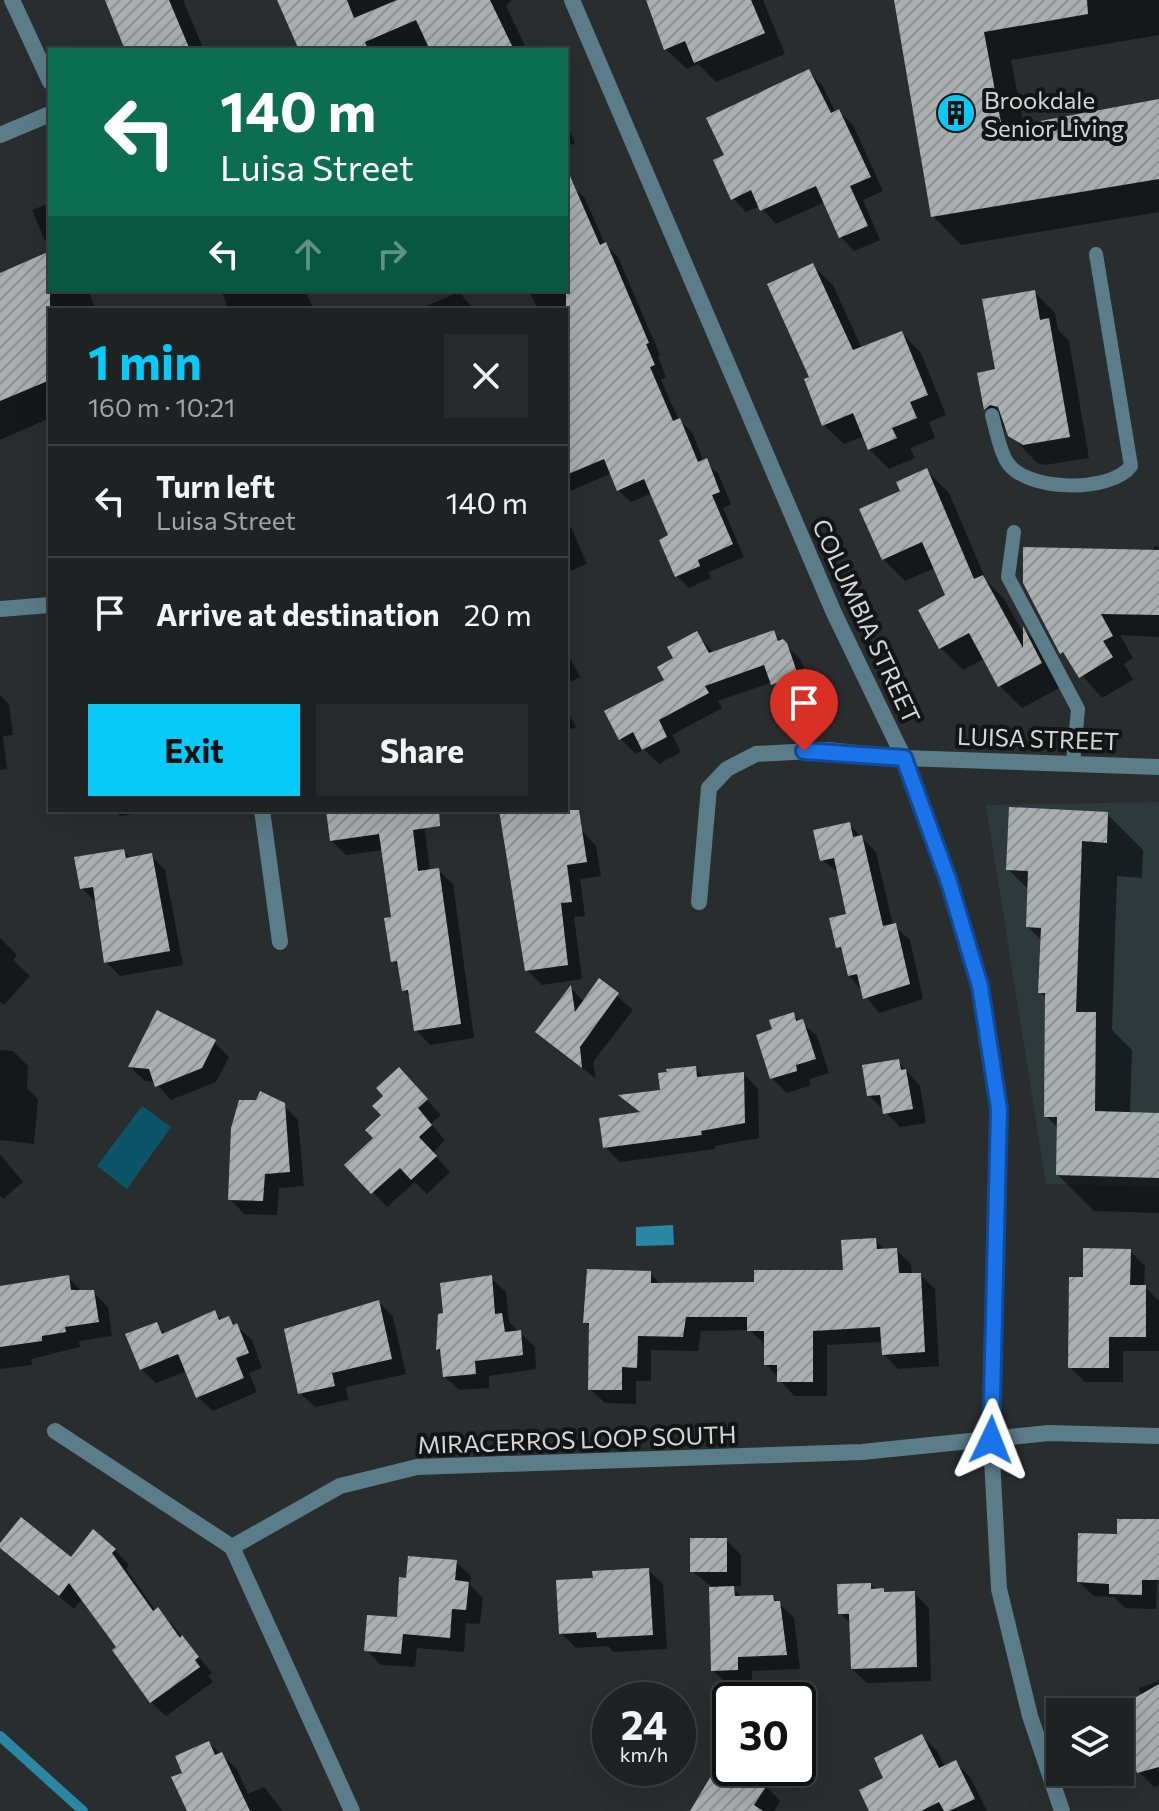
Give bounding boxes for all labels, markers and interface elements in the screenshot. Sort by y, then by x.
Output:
text: 140 m [220,75,376,144]
icon: left [88,80,192,184]
place label: Brookdale Senior Living [984,85,1124,142]
building icon: Brookdale Senior Living [935,92,977,134]
text: Luisa Street [220,144,414,188]
icon: left [202,232,246,276]
icon: ahead [286,232,330,276]
icon: right [370,232,414,276]
text: 1 min [88,331,202,390]
button: close [444,334,528,418]
text: 160 m · 10:21 [88,391,235,422]
text: Turn left [156,467,275,504]
icon: left [88,479,132,523]
text: 140 m [446,483,528,520]
text: Luisa Street [156,504,296,535]
street label: COLUMBIA STREET [807,514,927,728]
icon: arrive [88,591,132,635]
text: Arrive at destination [156,595,440,632]
text: 20 m [464,595,532,632]
pin [770,669,838,751]
icon: arrive [782,681,826,725]
button: Exit [88,704,300,796]
button: Share [316,704,528,796]
street label: LUISA STREET [956,721,1120,755]
position arrow [949,1398,1033,1482]
street label: MIRACERROS LOOP SOUTH [417,1419,737,1459]
speed limit sign: 30 [712,1682,816,1786]
map controls [1046,1698,1134,1786]
button: layers [1046,1698,1134,1786]
text: 24 [621,1699,667,1748]
text: km/h [620,1742,668,1766]

